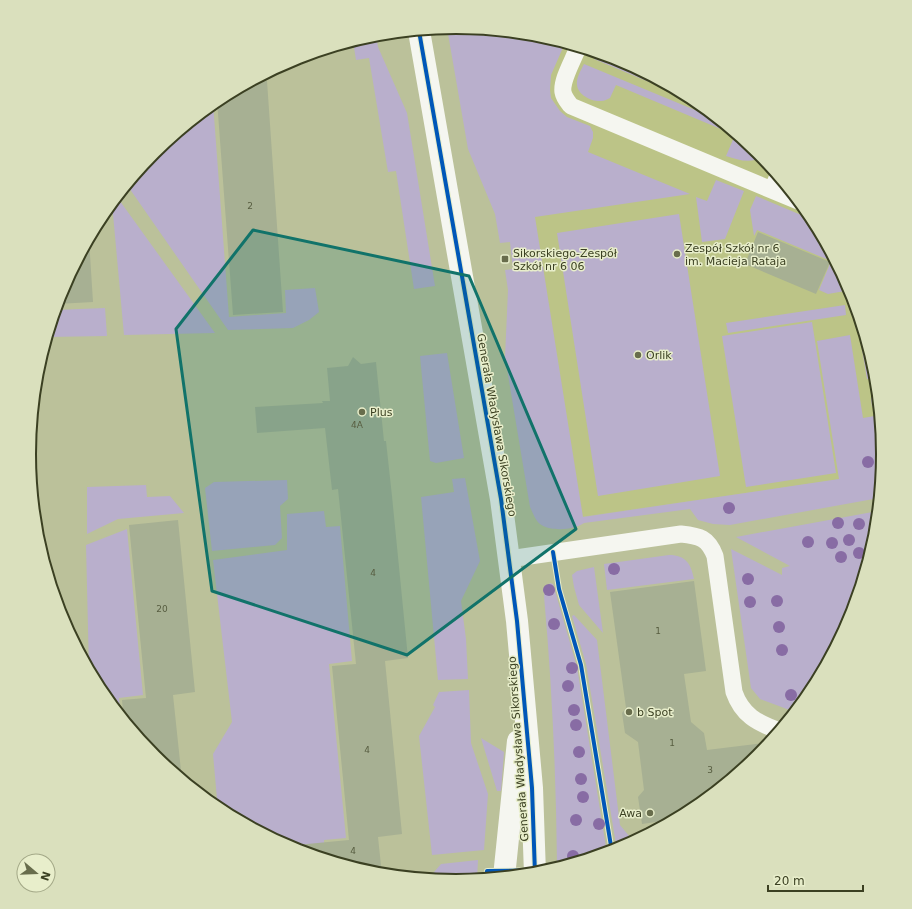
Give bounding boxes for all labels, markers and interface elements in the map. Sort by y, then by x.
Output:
house number: 2 [247,201,253,211]
place label: Zespół Szkół nr 6 im. Macieja Rataja [685,242,786,268]
place label: Sikorskiego-Zespół Szkół nr 6 06 [513,247,618,273]
marker: Zespół Szkół nr 6 im. Macieja Rataja [672,249,682,259]
marker: Sikorskiego-Zespół Szkół nr 6 06 [500,254,510,264]
street label: Generała Władysława Sikorskiego [474,333,519,518]
place label: Orlik [646,349,672,362]
marker: Orlik [633,350,643,360]
place label: Plus [370,406,393,419]
marker: Plus [357,407,367,417]
house number: 4A [351,420,364,430]
house number: 4 [370,568,376,578]
house number: 20 [156,604,168,614]
house number: 1 [655,626,661,636]
street label: Generała Władysława Sikorskiego [506,656,531,842]
place label: b Spot [637,706,673,719]
marker: b Spot [624,707,634,717]
house number: 1 [669,738,675,748]
house number: 4 [364,745,370,755]
house number: 3 [707,765,713,775]
place label: Awa [619,807,642,820]
marker: Awa [645,808,655,818]
house number: 4 [350,846,356,856]
north arrow [16,853,56,893]
scale bar [768,867,863,893]
text: N [37,870,53,883]
text: 20 m [774,874,805,888]

